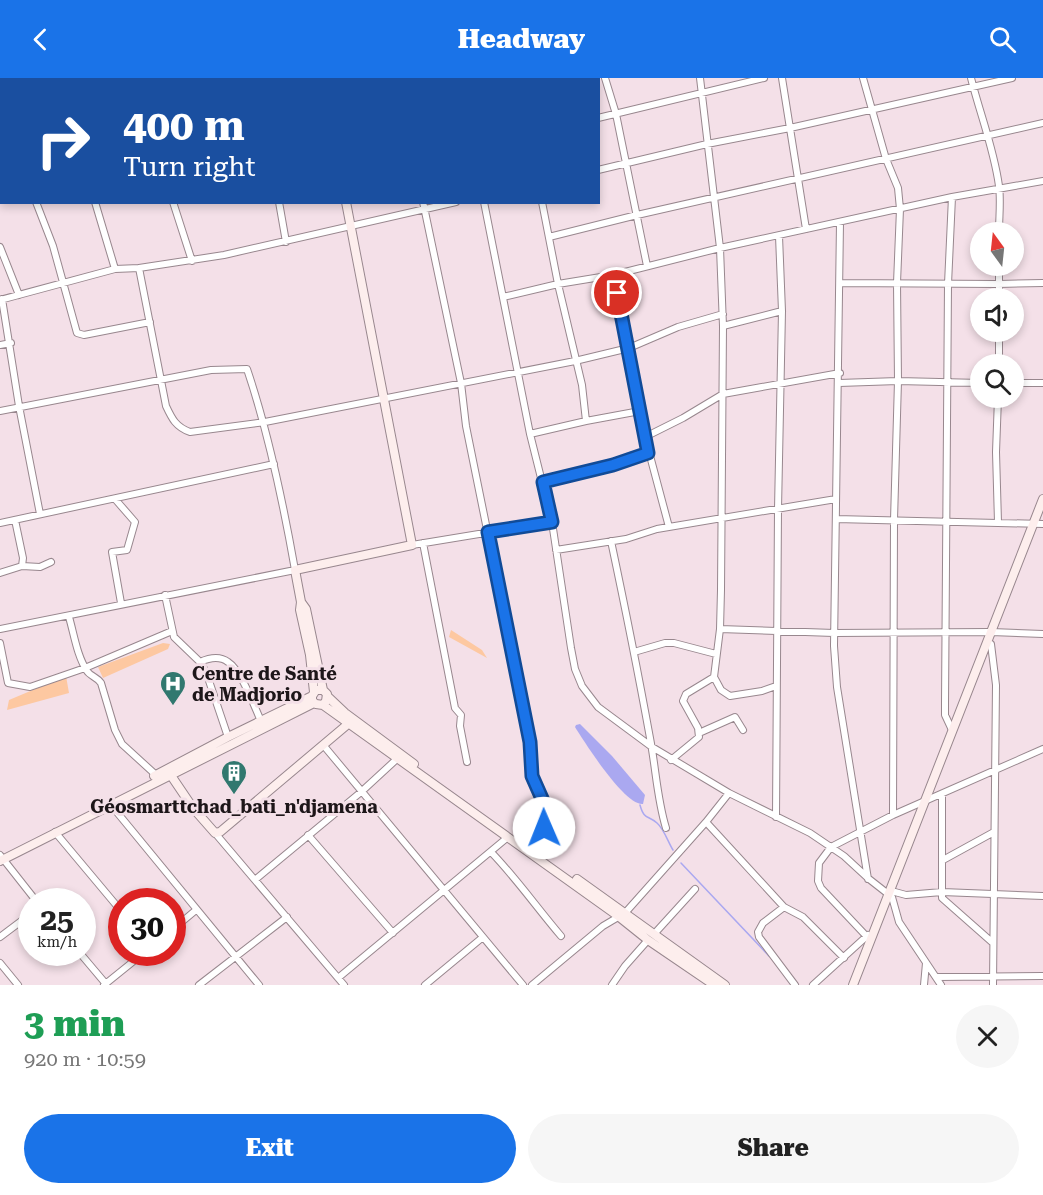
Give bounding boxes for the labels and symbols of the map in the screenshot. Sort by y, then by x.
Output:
north arrow [970,222,1024,276]
pin [591,267,642,318]
place label: Centre de Santé de Madjorio [192,663,337,705]
hospital icon: Centre de Santé de Madjorio [158,669,188,707]
building icon: Géosmarttchad_bati_n'djamena [219,758,249,796]
place label: Géosmarttchad_bati_n'djamena [90,796,378,817]
position arrow [512,796,576,860]
speed limit sign: 30 [108,888,186,966]

